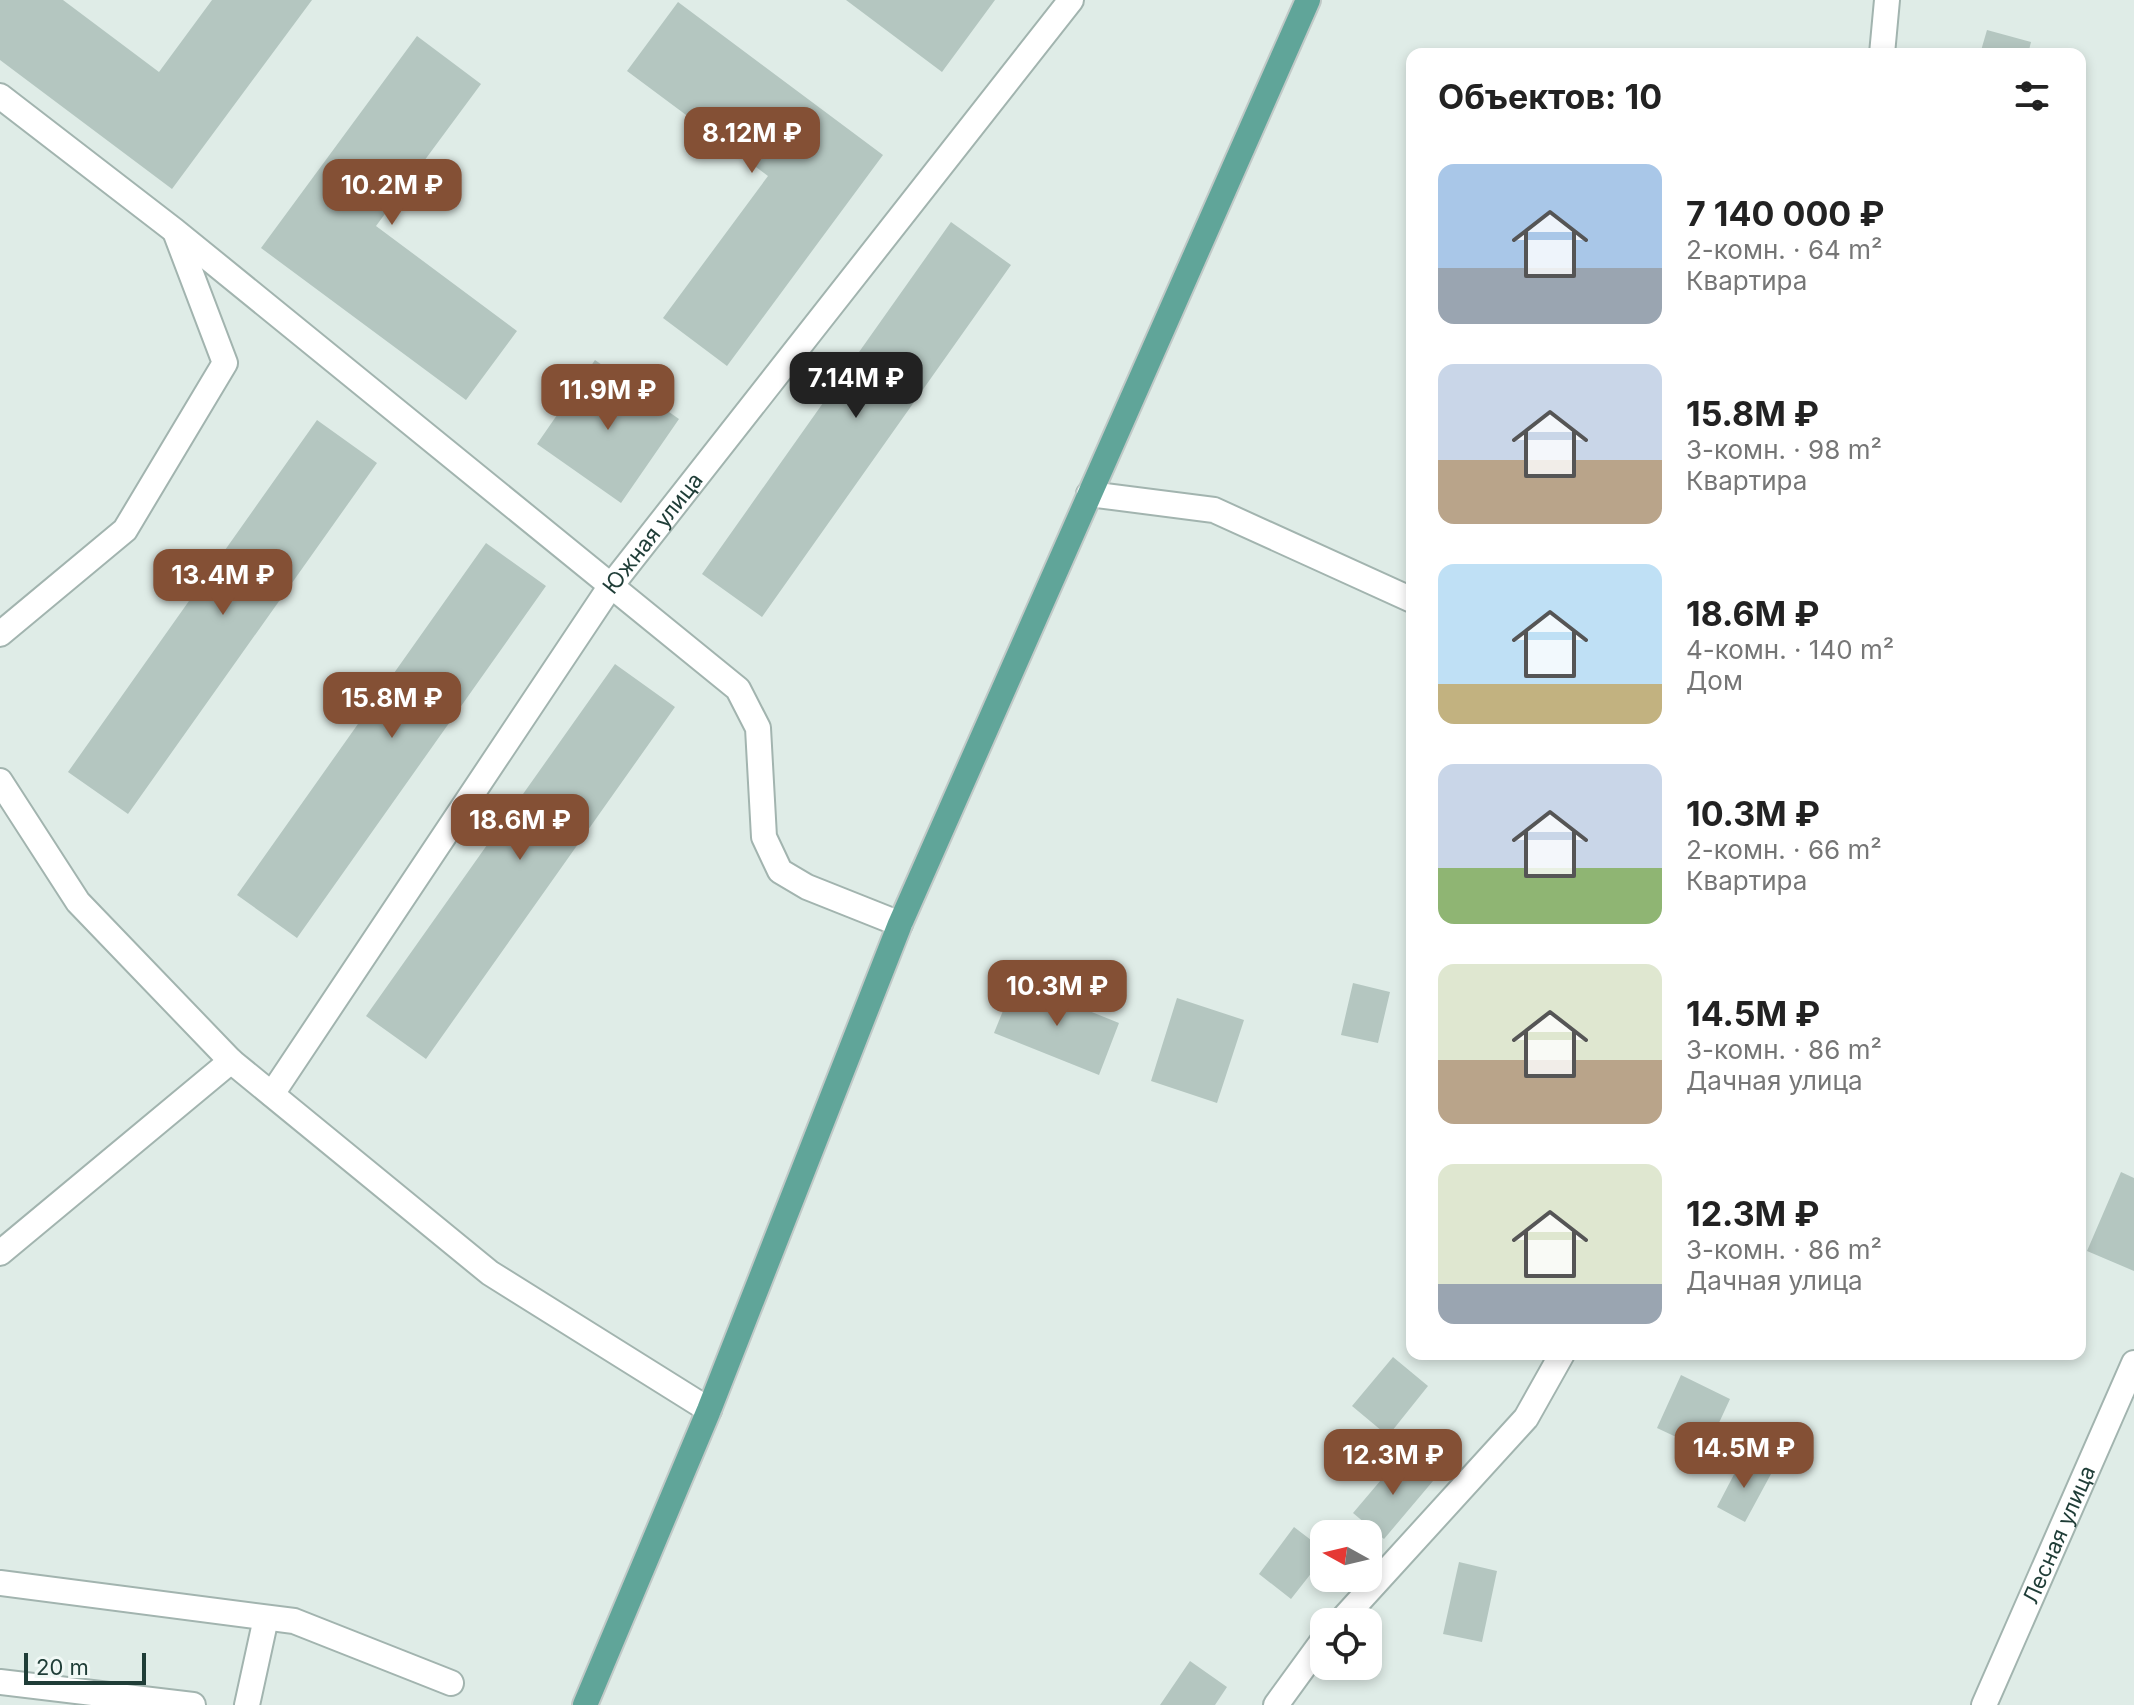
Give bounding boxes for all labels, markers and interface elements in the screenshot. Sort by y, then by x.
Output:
icon: filters [2010,74,2054,118]
text: Объектов: 10 [1438,76,1662,117]
pin: 8.12M ₽ [678,107,826,175]
text: 8.12M ₽ [702,117,802,148]
pin: 10.2M ₽ [318,159,466,227]
text: 10.2M ₽ [341,169,443,200]
text: 7 140 000 ₽ [1686,193,1885,234]
icon: home [1502,196,1598,292]
text: 2-комн. · 64 m² [1686,234,1882,265]
text: Квартира [1686,265,1807,296]
pin: 7.14M ₽ [782,352,930,420]
text: 7.14M ₽ [808,362,904,393]
pin: 11.9M ₽ [534,364,682,432]
text: 11.9M ₽ [559,374,657,405]
text: 15.8M ₽ [1686,393,1819,434]
icon: home [1502,396,1598,492]
text: 3-комн. · 98 m² [1686,434,1882,465]
text: Квартира [1686,465,1807,496]
street label: Южная улица [597,467,708,599]
pin: 13.4M ₽ [149,549,297,617]
text: 13.4M ₽ [171,559,275,590]
text: 18.6M ₽ [1686,593,1819,634]
icon: home [1502,596,1598,692]
text: 4-комн. · 140 m² [1686,634,1894,665]
text: Дом [1686,665,1743,696]
pin: 15.8M ₽ [318,672,466,740]
text: 15.8M ₽ [341,682,443,713]
text: 10.3M ₽ [1686,793,1820,834]
pin: 18.6M ₽ [446,794,594,862]
icon: home [1502,796,1598,892]
text: 18.6M ₽ [469,804,571,835]
text: 2-комн. · 66 m² [1686,834,1882,865]
text: Квартира [1686,865,1807,896]
pin: 10.3M ₽ [983,960,1131,1028]
text: 10.3M ₽ [1006,970,1108,1001]
text: 14.5M ₽ [1686,993,1820,1034]
icon: home [1502,996,1598,1092]
text: 3-комн. · 86 m² [1686,1034,1882,1065]
text: Дачная улица [1686,1065,1863,1096]
text: 12.3M ₽ [1686,1193,1820,1234]
icon: home [1502,1196,1598,1292]
text: 3-комн. · 86 m² [1686,1234,1882,1265]
text: Дачная улица [1686,1265,1863,1296]
pin: 14.5M ₽ [1670,1422,1818,1490]
pin: 12.3M ₽ [1319,1429,1467,1497]
text: 14.5M ₽ [1693,1432,1795,1463]
text: 12.3M ₽ [1342,1439,1444,1470]
street label: Лесная улица [2017,1462,2100,1608]
north arrow [1310,1520,1382,1592]
map controls [1310,1520,1382,1680]
button: locate [1310,1608,1382,1680]
scale bar [24,1649,146,1685]
text: 20 m [36,1654,89,1680]

